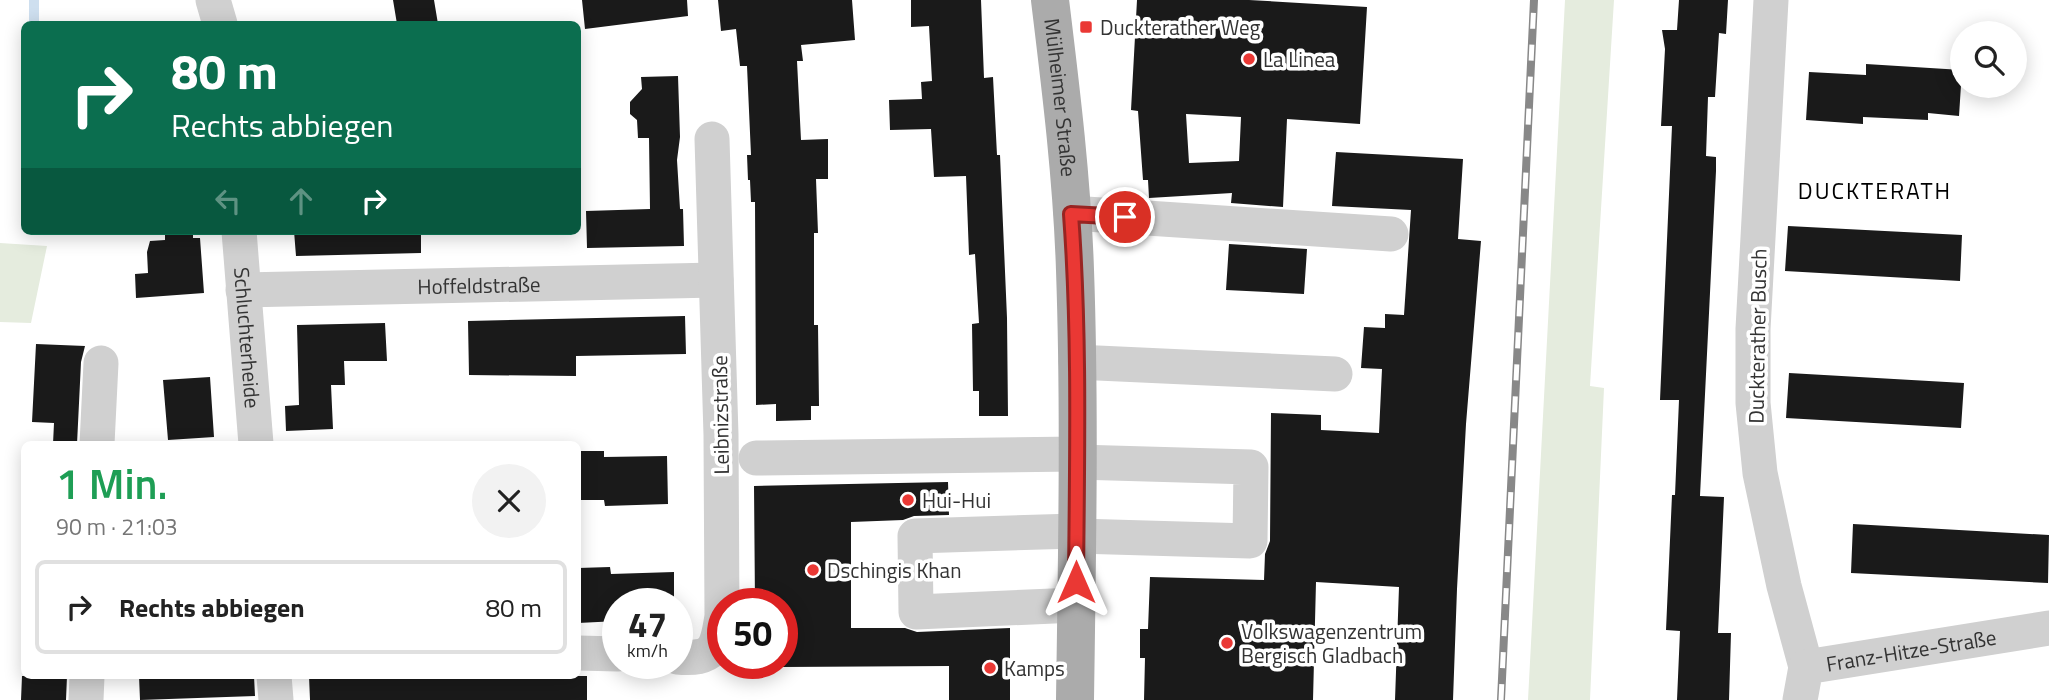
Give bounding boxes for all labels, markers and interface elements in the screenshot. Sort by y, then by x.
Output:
place label: Duckterather Weg [1100,11,1261,43]
street label: Mülheimer Straße [1036,16,1085,178]
marker: Duckterather Weg [1078,19,1094,35]
map controls [1950,21,2027,98]
button: search [1950,21,2027,98]
text: 80 m [171,33,278,108]
place label: La Linea [1263,43,1336,75]
icon: right [56,49,147,140]
marker: La Linea [1241,51,1257,67]
text: Rechts abbiegen [171,101,393,149]
district label: DUCKTERATH [1798,173,1952,208]
icon: left [209,182,247,220]
icon: ahead [282,182,320,220]
icon: right [355,182,393,220]
pin [1095,187,1155,247]
icon: arrive [1106,198,1144,236]
street label: Duckterather Busch [1739,248,1775,424]
street label: Schluchterheide [226,266,269,410]
street label: Hoffeldstraße [417,268,541,302]
street label: Leibnizstraße [703,355,737,475]
text: 1 Min. [56,451,168,515]
button: close [472,464,546,538]
place label: Hui-Hui [922,484,991,516]
marker: Hui-Hui [900,492,916,508]
text: 90 m · 21:03 [56,509,178,544]
position arrow [1039,545,1113,619]
place label: Dschingis Khan [827,554,961,586]
marker: Dschingis Khan [805,562,821,578]
icon: right [60,588,98,626]
text: Rechts abbiegen [119,588,305,627]
text: 80 m [485,588,542,627]
speed limit sign: 50 [707,588,798,679]
text: 47 [628,597,667,651]
place label: Volkswagenzentrum Bergisch Gladbach [1241,615,1422,671]
street label: Franz-Hitze-Straße [1824,621,1998,680]
marker: Volkswagenzentrum Bergisch Gladbach [1219,635,1235,651]
text: km/h [627,637,668,664]
place label: Kamps [1004,652,1065,684]
marker: Kamps [982,660,998,676]

